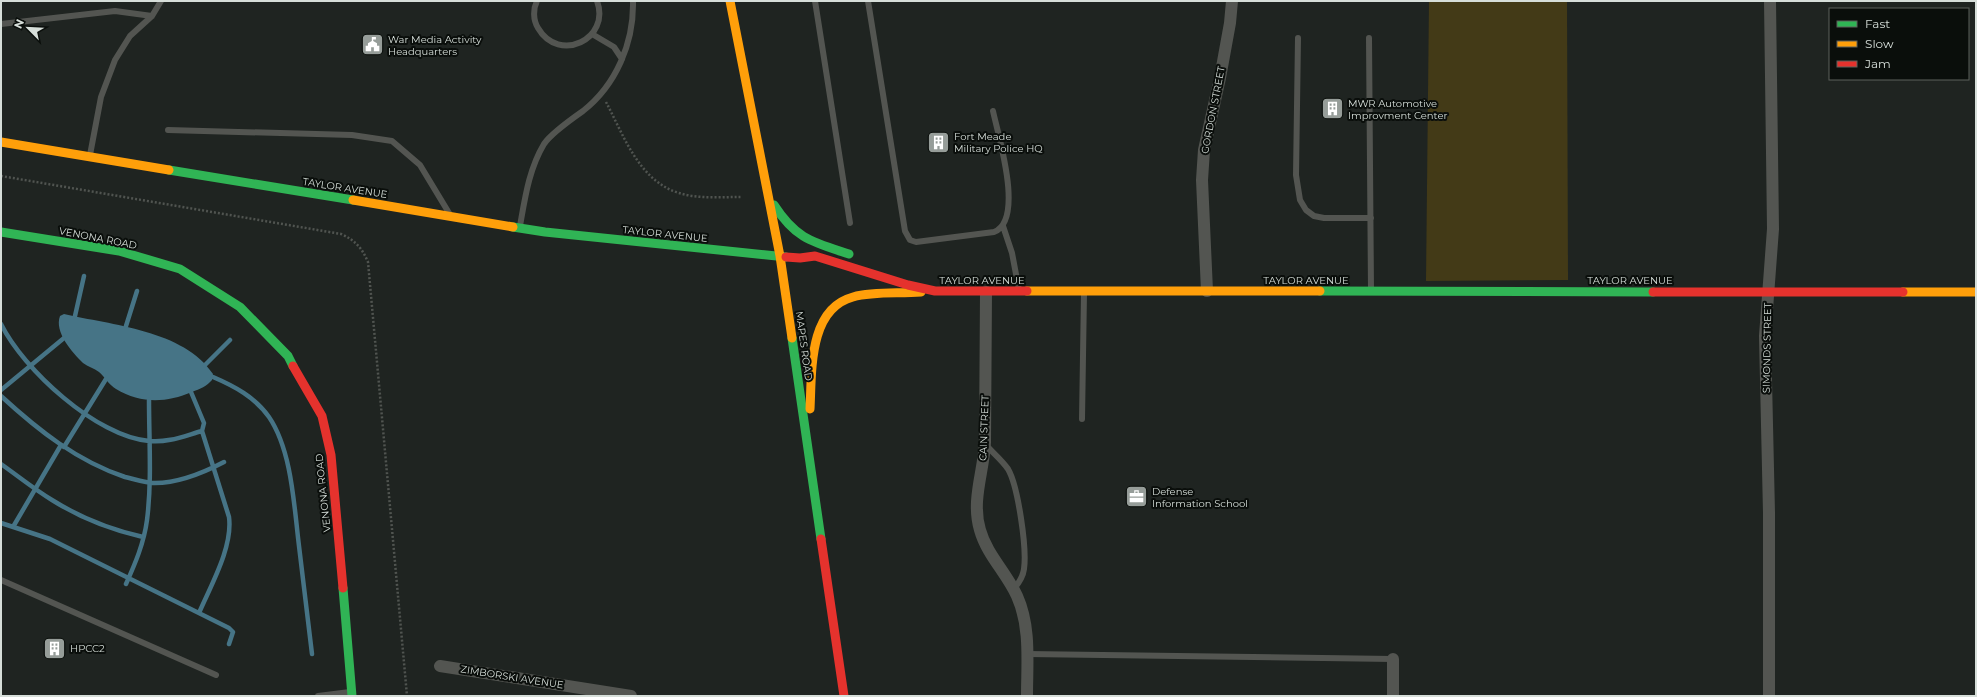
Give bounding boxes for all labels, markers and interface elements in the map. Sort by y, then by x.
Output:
north arrow [8,8,48,48]
legend [1829,8,1969,80]
text: Fast [1865,16,1890,31]
text: N [11,17,27,31]
public building icon: War Media Activity Headquarters [359,32,385,58]
place label: War Media Activity Headquarters [388,33,482,58]
text: Slow [1865,36,1894,51]
text: Jam [1864,56,1891,71]
street label: GORDON STREET [1198,65,1228,155]
building icon: MWR Automotive Improvment Center [1319,96,1345,122]
place label: MWR Automotive Improvment Center [1348,97,1448,122]
building icon: Fort Meade Military Police HQ [926,129,952,155]
place label: Fort Meade Military Police HQ [954,130,1043,155]
street label: TAYLOR AVENUE [302,175,388,201]
street label: TAYLOR AVENUE [622,223,708,245]
street label: VENONA ROAD [58,224,138,252]
street label: TAYLOR AVENUE [939,274,1025,287]
street label: TAYLOR AVENUE [1263,274,1349,287]
street label: TAYLOR AVENUE [1587,274,1673,287]
street label: SIMONDS STREET [1760,302,1774,393]
street label: MAPES ROAD [793,310,815,382]
street label: CAIN STREET [976,395,992,461]
street label: VENONA ROAD [312,453,334,533]
office icon: Defense Information School [1124,484,1150,510]
place label: Defense Information School [1152,485,1248,510]
building icon: HPCC2 [41,635,67,661]
place label: HPCC2 [70,642,105,655]
street label: ZIMBORSKI AVENUE [460,662,565,692]

